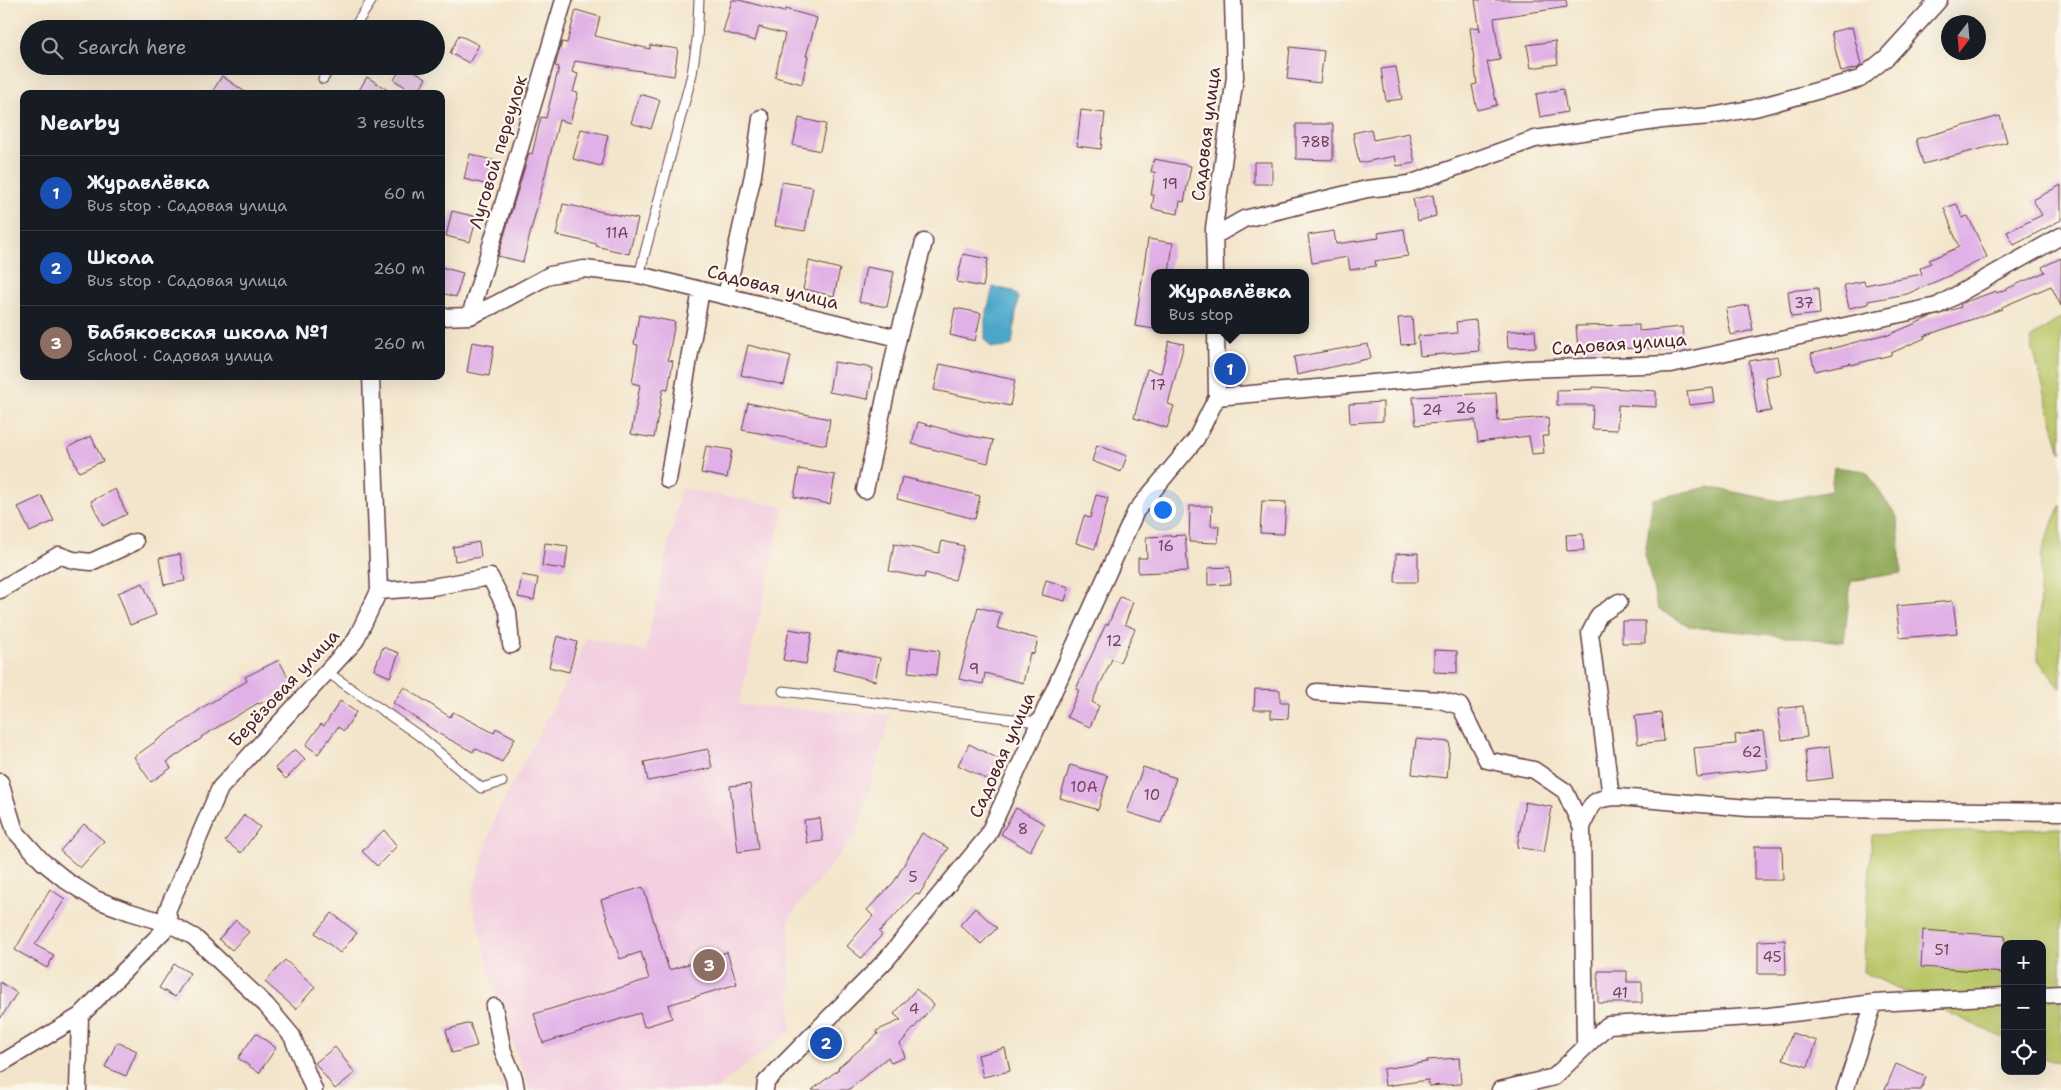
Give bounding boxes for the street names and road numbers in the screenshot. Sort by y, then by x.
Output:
street label: Садовая улица [1186,65,1226,203]
street label: Луговой переулок [463,72,533,232]
street label: Садовая улица [704,259,842,315]
street label: Садовая улица [1551,327,1687,361]
street label: Берёзовая улица [223,624,345,752]
street label: Садовая улица [964,688,1040,822]

